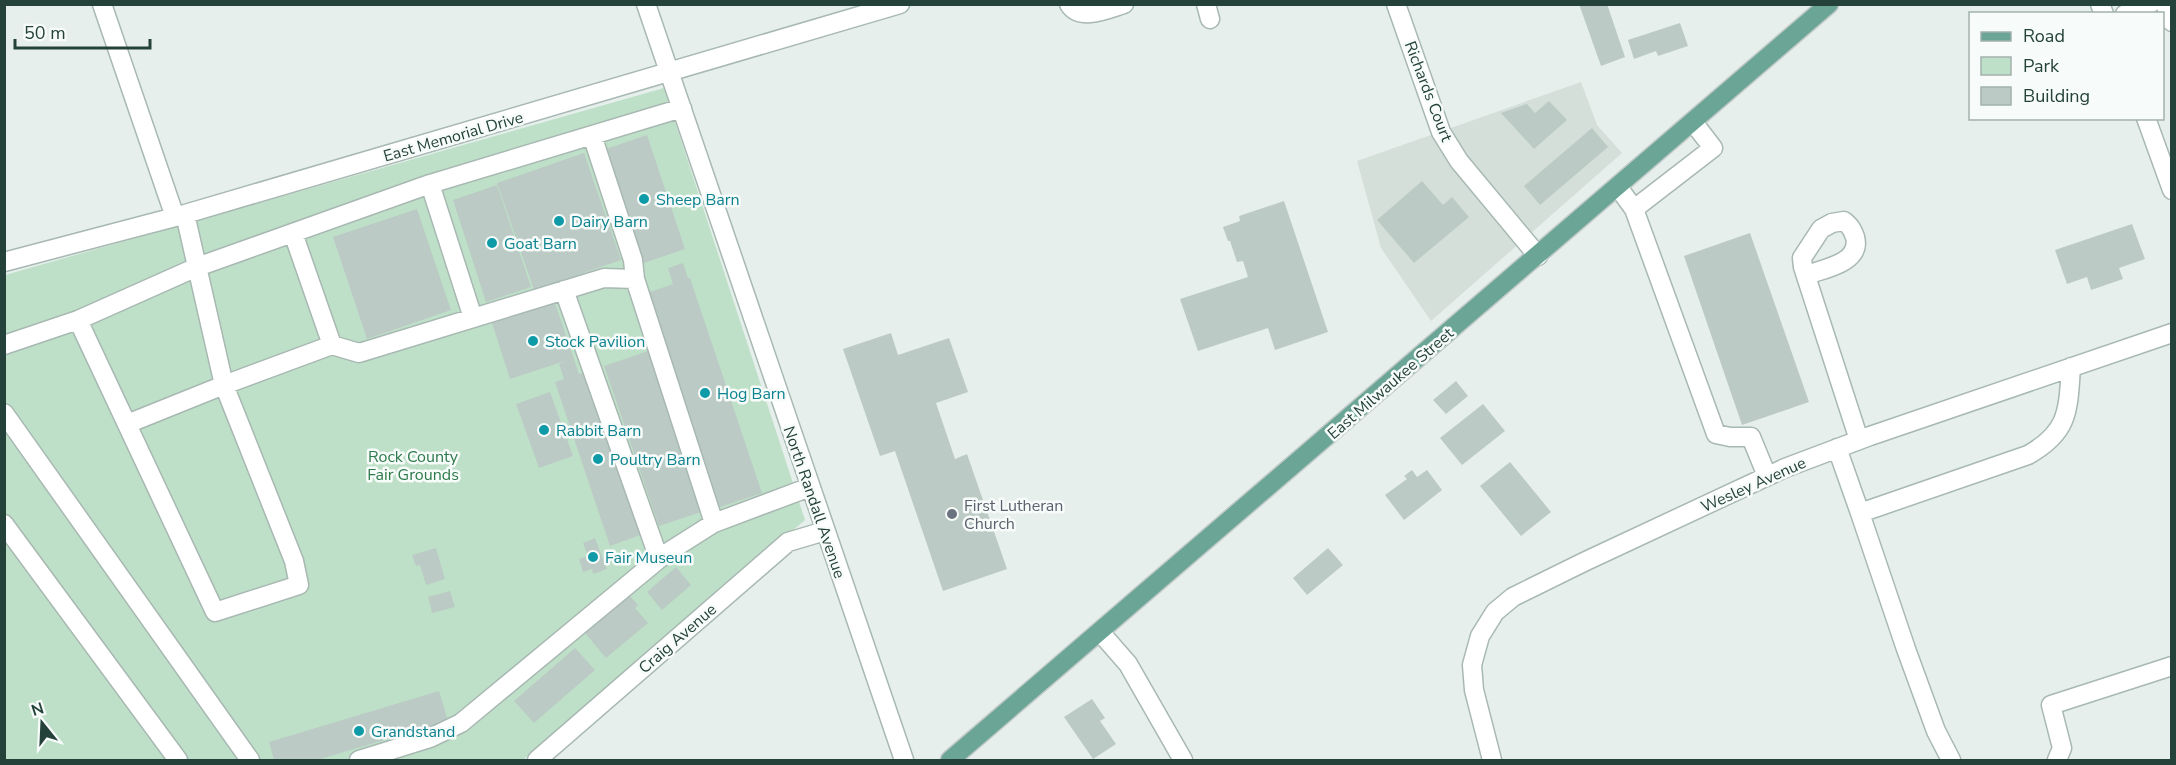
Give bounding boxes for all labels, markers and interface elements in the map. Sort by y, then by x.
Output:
scale bar [15,12,150,50]
legend [1969,12,2164,120]
text: 50 m [24,21,66,45]
text: Road [2023,24,2065,48]
street label: Richards Court [1399,38,1457,145]
text: Park [2023,54,2060,78]
text: Building [2023,84,2090,108]
street label: East Memorial Drive [381,106,526,167]
place label: Sheep Barn [656,189,740,211]
marker: Sheep Barn [637,192,651,206]
place label: Dairy Barn [571,211,648,233]
marker: Dairy Barn [552,214,566,228]
place label: Goat Barn [504,233,577,255]
marker: Goat Barn [485,236,499,250]
street label: East Milwaukee Street [1323,323,1459,445]
place label: Stock Pavilion [545,331,645,353]
marker: Stock Pavilion [526,334,540,348]
place label: Hog Barn [717,383,786,405]
marker: Hog Barn [698,386,712,400]
place label: Rabbit Barn [556,420,641,442]
marker: Rabbit Barn [537,423,551,437]
street label: North Randall Avenue [778,423,850,581]
park label: Rock County Fair Grounds [367,446,459,486]
place label: Poultry Barn [610,449,701,471]
marker: Poultry Barn [591,452,605,466]
street label: Wesley Avenue [1697,452,1809,518]
place label: First Lutheran Church [964,495,1063,535]
marker: First Lutheran Church [945,507,959,521]
place label: Fair Museun [605,547,692,569]
marker: Fair Museun [586,550,600,564]
street label: Craig Avenue [634,599,721,679]
north arrow [12,693,72,753]
text: N [29,697,47,722]
place label: Grandstand [371,721,455,743]
marker: Grandstand [352,724,366,738]

